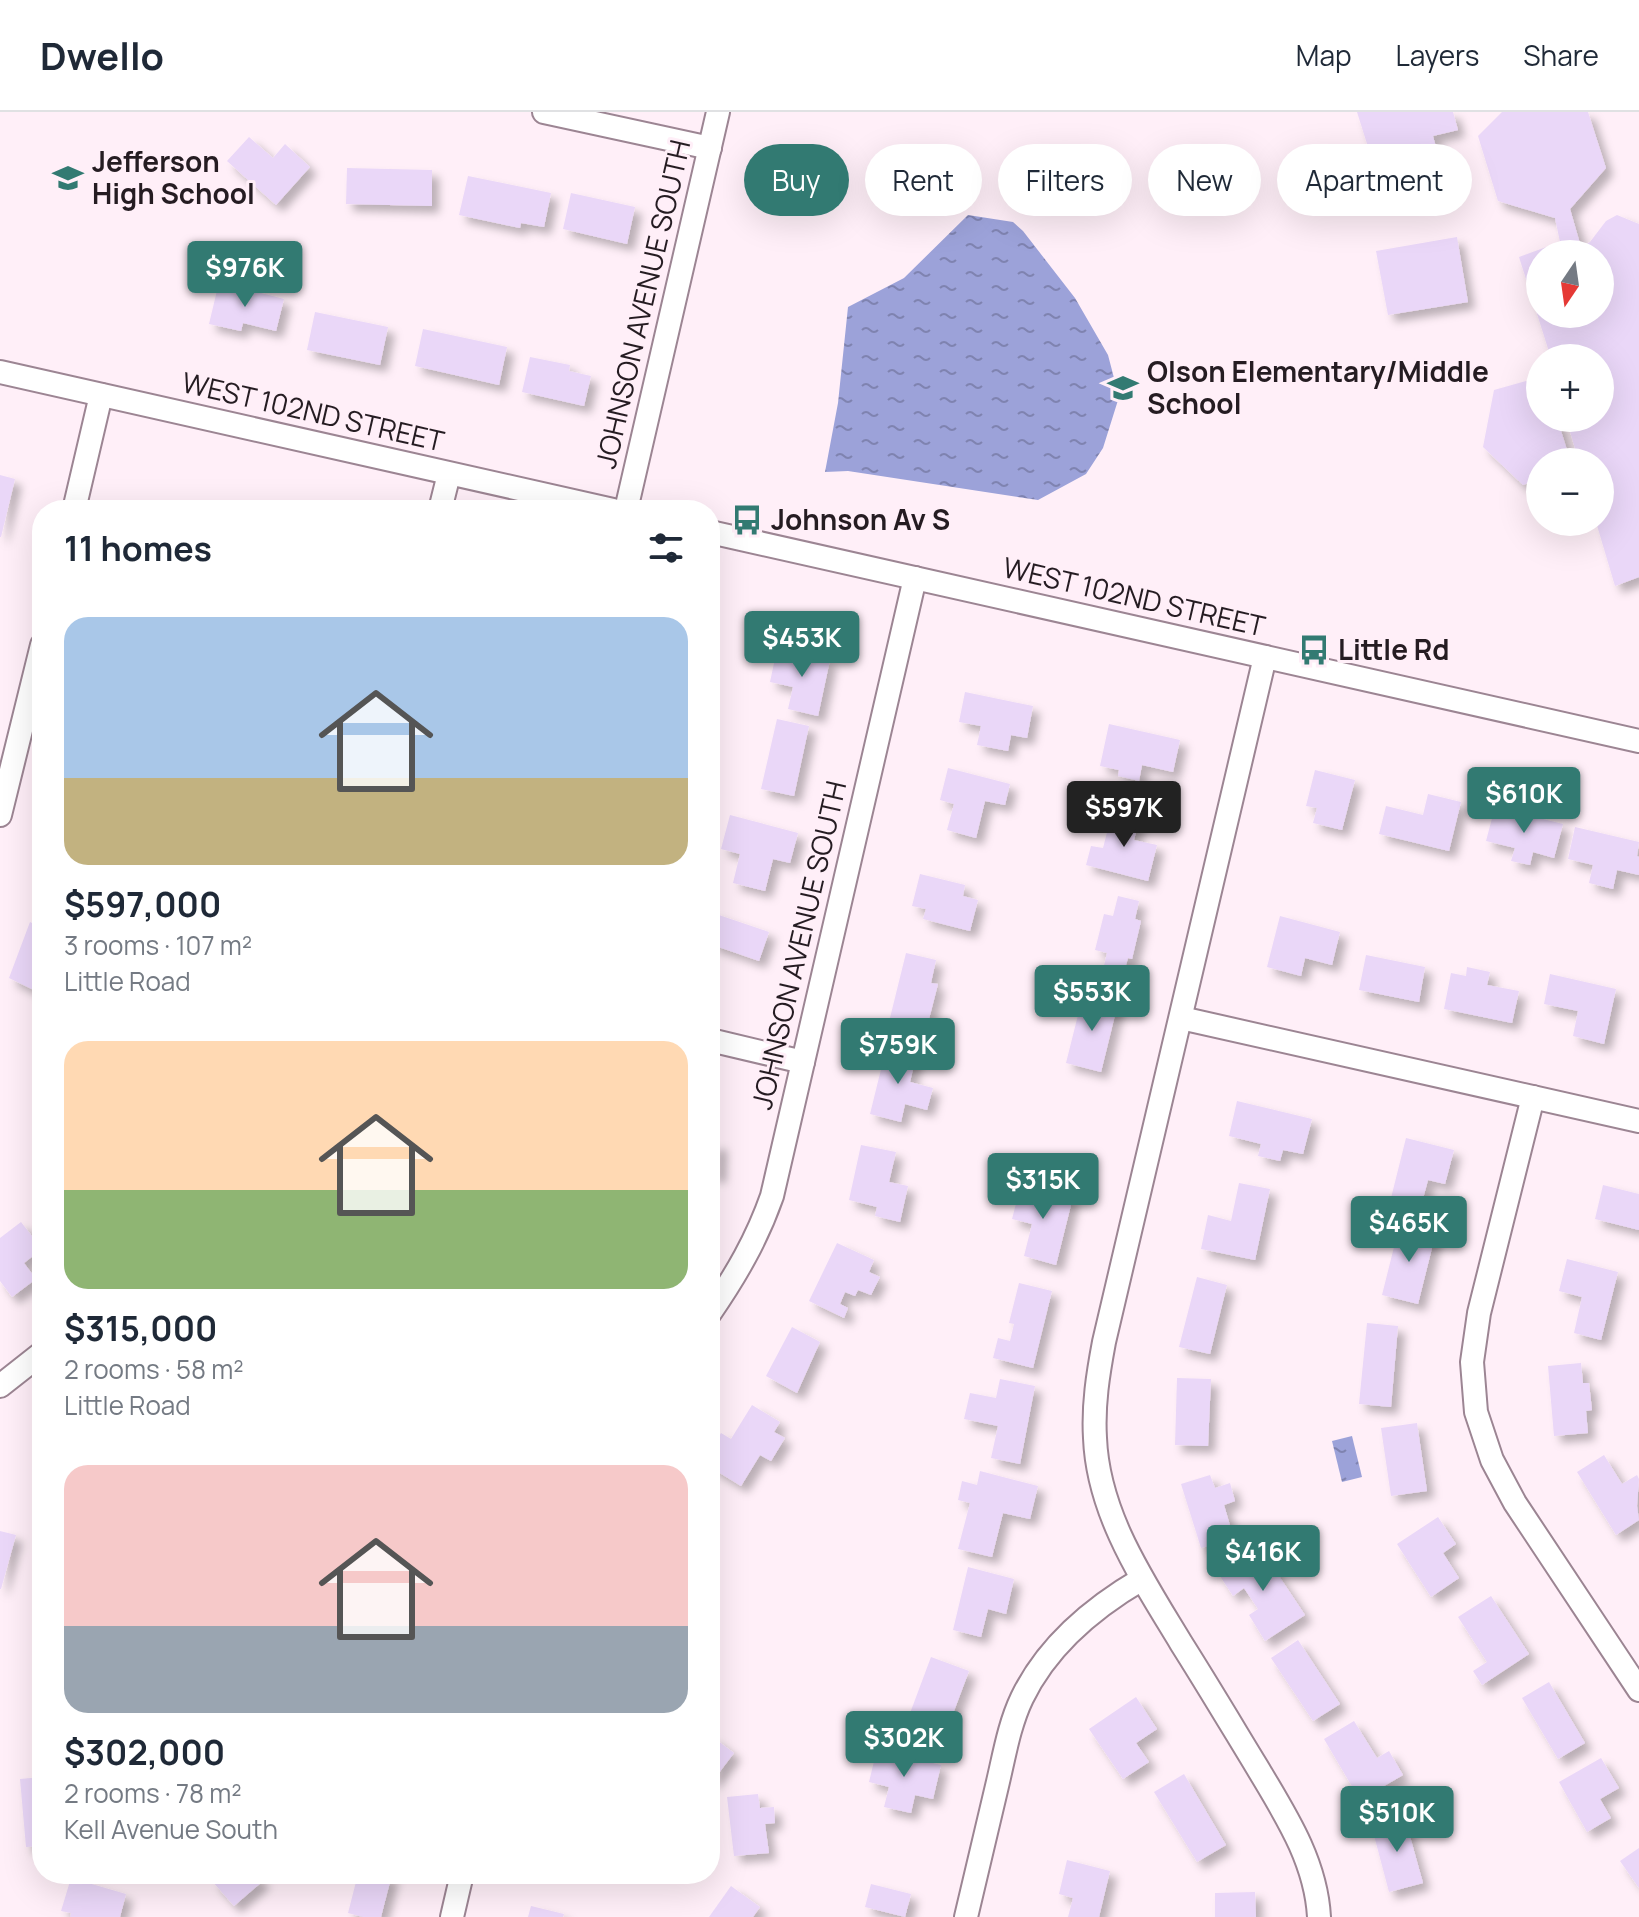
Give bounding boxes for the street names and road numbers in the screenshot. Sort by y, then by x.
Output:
street label: JOHNSON AVENUE SOUTH [586,136,698,472]
street label: WEST 102ND STREET [178,362,448,460]
street label: WEST 102ND STREET [999,547,1269,645]
street label: JOHNSON AVENUE SOUTH [742,777,854,1113]

